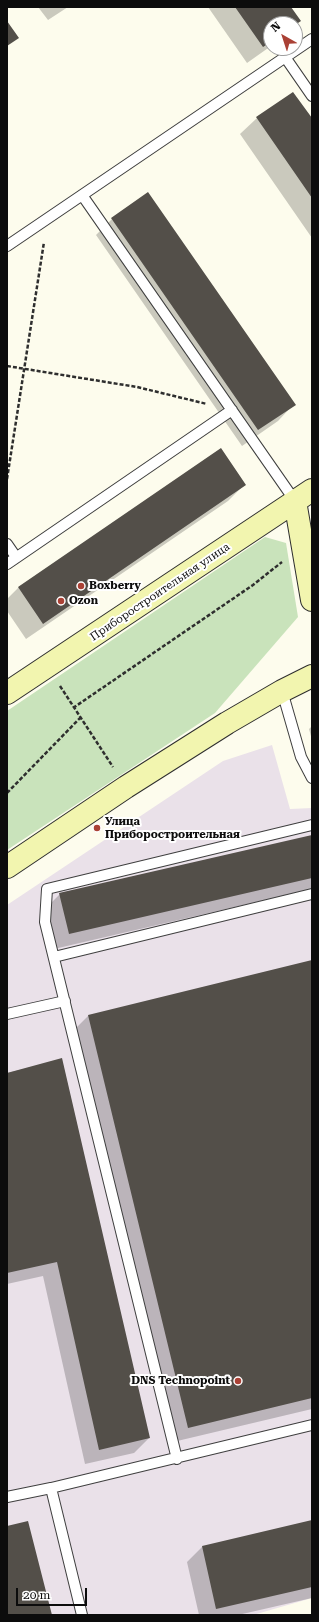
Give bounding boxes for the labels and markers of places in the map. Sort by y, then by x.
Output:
place label: Boxberry [89,579,141,593]
marker: Boxberry [76,581,86,591]
place label: Ozon [69,594,98,608]
marker: Ozon [56,596,66,606]
place label: Улица Приборостроительная [105,815,240,841]
marker: Улица Приборостроительная [92,823,102,833]
place label: DNS Technopoint [131,1374,230,1388]
marker: DNS Technopoint [233,1376,243,1386]

